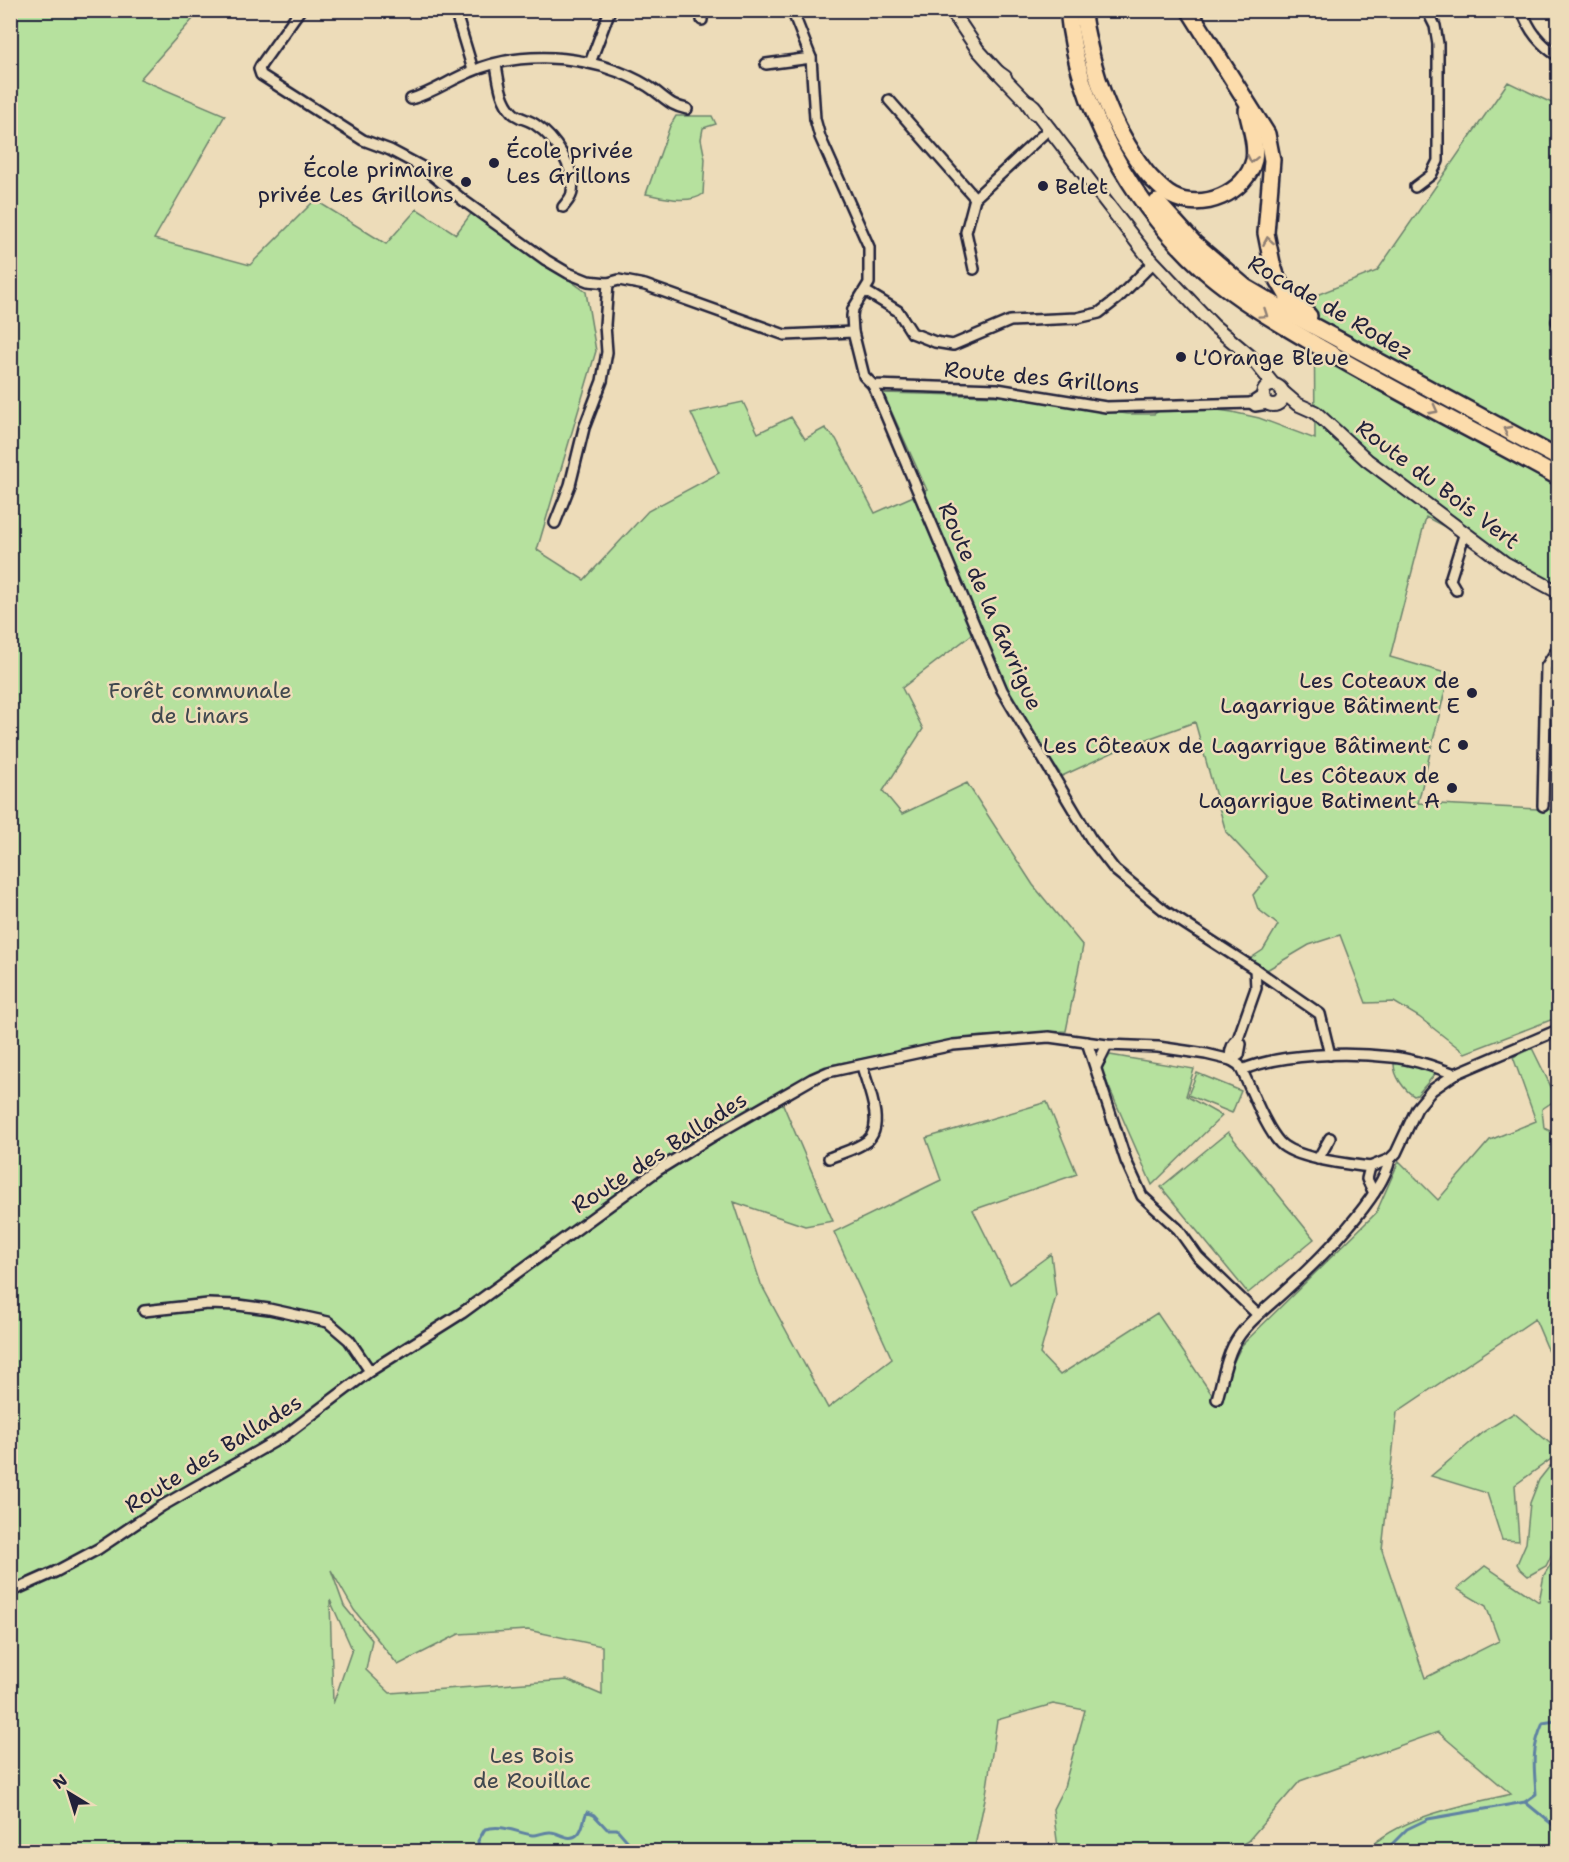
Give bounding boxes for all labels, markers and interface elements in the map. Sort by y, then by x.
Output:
place label: École privée Les Grillons [506,136,633,190]
one-way arrow [1247,154,1260,164]
place label: École primaire privée Les Grillons [258,155,454,209]
marker: École privée Les Grillons [487,156,501,170]
place label: Belet [1055,172,1108,201]
marker: École primaire privée Les Grillons [459,175,473,189]
marker: Belet [1036,179,1050,193]
one-way arrow [1262,236,1275,246]
street label: Rocade de Rodez [1243,248,1419,367]
one-way arrow [1258,306,1268,318]
place label: L'Orange Bleue [1193,343,1349,372]
marker: L'Orange Bleue [1174,350,1188,364]
street label: Route des Grillons [943,354,1141,401]
one-way arrow [1428,402,1439,414]
street label: Route du Bois Vert [1350,413,1525,556]
one-way arrow [1503,426,1513,437]
street label: Route de la Garrigue [932,498,1049,715]
place label: Les Coteaux de Lagarrigue Bâtiment E [1220,666,1460,720]
park label: Forêt communale de Linars [108,676,292,730]
marker: Les Coteaux de Lagarrigue Bâtiment E [1465,686,1479,700]
place label: Les Côteaux de Lagarrigue Bâtiment C [1043,731,1451,760]
marker: Les Côteaux de Lagarrigue Bâtiment C [1456,738,1470,752]
place label: Les Côteaux de Lagarrigue Batiment A [1198,761,1440,815]
marker: Les Côteaux de Lagarrigue Batiment A [1445,781,1459,795]
street label: Route des Ballades [566,1085,752,1220]
street label: Route des Ballades [119,1387,307,1520]
park label: Les Bois de Rouillac [473,1741,591,1795]
north arrow [39,1763,99,1823]
text: N [49,1769,72,1794]

